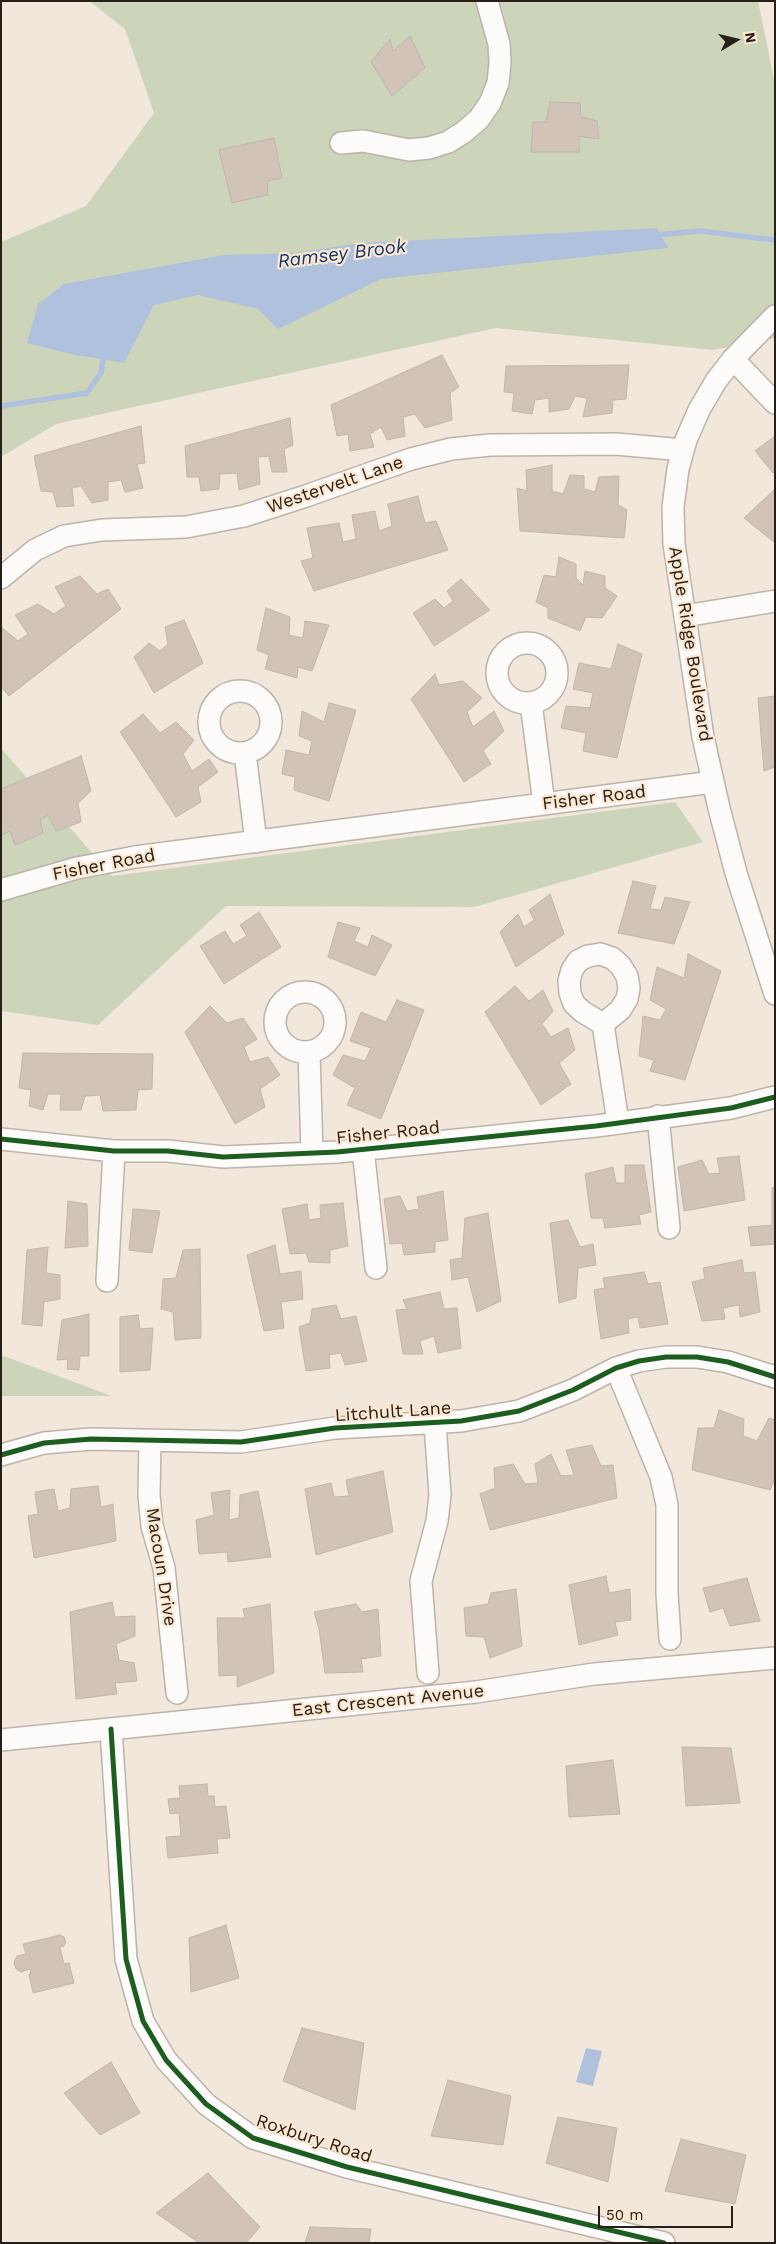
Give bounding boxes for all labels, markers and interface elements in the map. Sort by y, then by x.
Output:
north arrow [711,15,761,65]
text: N [742,31,760,44]
water label: Ramsey Brook [276,235,408,273]
street label: Westervelt Lane [264,452,406,518]
street label: Apple Ridge Boulevard [664,545,716,743]
street label: Fisher Road [541,781,647,815]
street label: Fisher Road [51,844,157,886]
street label: Fisher Road [335,1117,441,1149]
street label: Litchult Lane [334,1397,452,1427]
street label: Macoun Drive [141,1506,181,1628]
street label: East Crescent Avenue [291,1680,485,1722]
street label: Roxbury Road [253,2110,375,2168]
scale bar [601,2196,736,2228]
text: 50 m [606,2206,643,2224]

